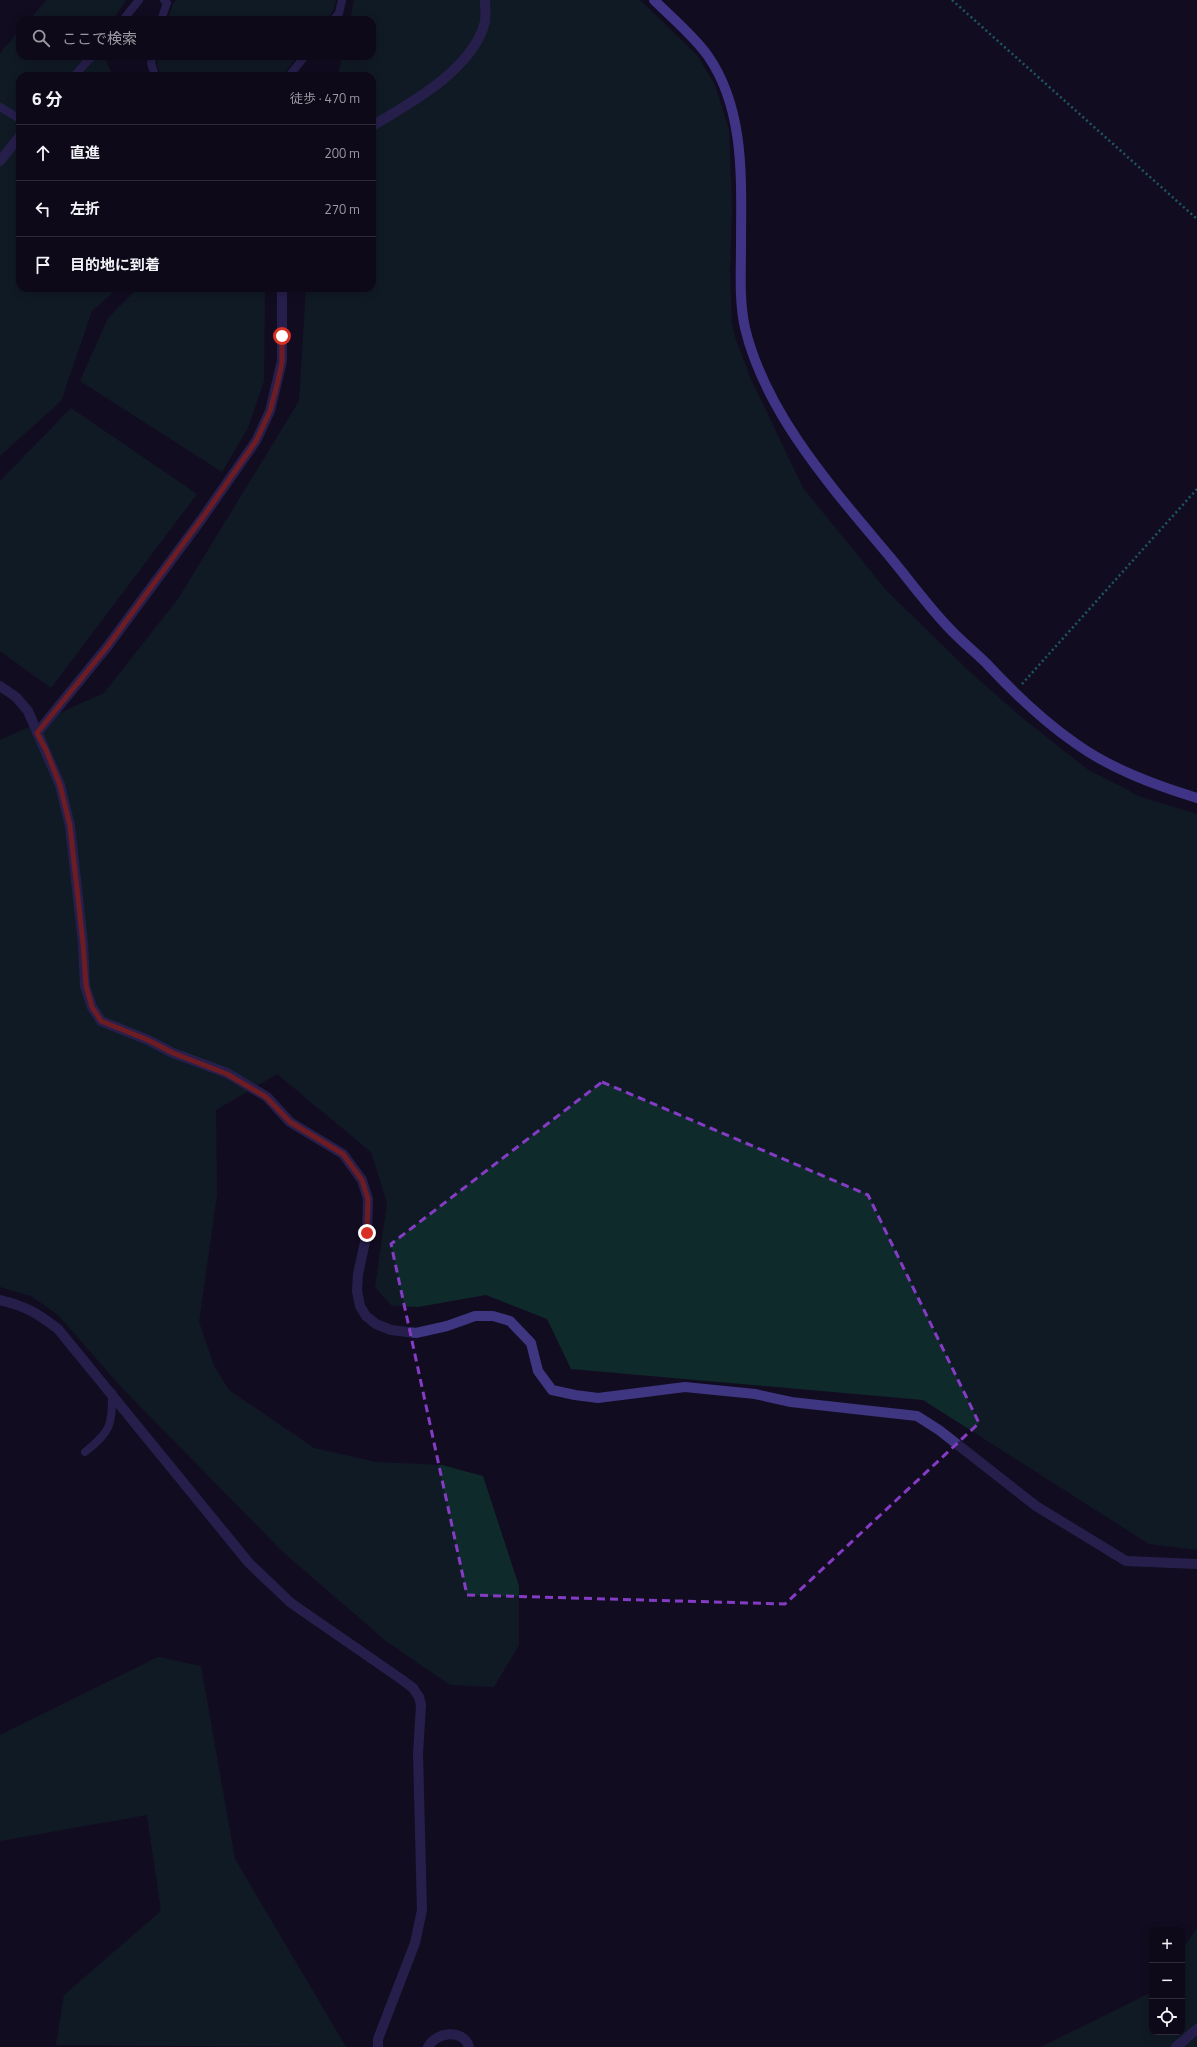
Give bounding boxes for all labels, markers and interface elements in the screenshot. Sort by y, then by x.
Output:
search box [16,16,376,60]
icon: search [30,27,52,49]
text: ここで検索 [62,27,137,50]
text: 6 分 [32,86,62,112]
text: 徒歩 · 470 m [290,88,360,108]
text: 直進 [70,141,100,164]
icon: ahead [32,142,54,164]
text: 200 m [324,143,360,163]
text: 左折 [70,197,100,220]
icon: left [32,198,54,220]
text: 270 m [324,199,360,219]
text: 目的地に到着 [70,253,160,276]
icon: arrive [32,254,54,276]
route start [273,327,291,345]
route end [358,1224,376,1242]
map controls [1149,1927,1185,2035]
button: + [1149,1927,1185,1963]
button: − [1149,1963,1185,1999]
button: locate [1149,1999,1185,2035]

